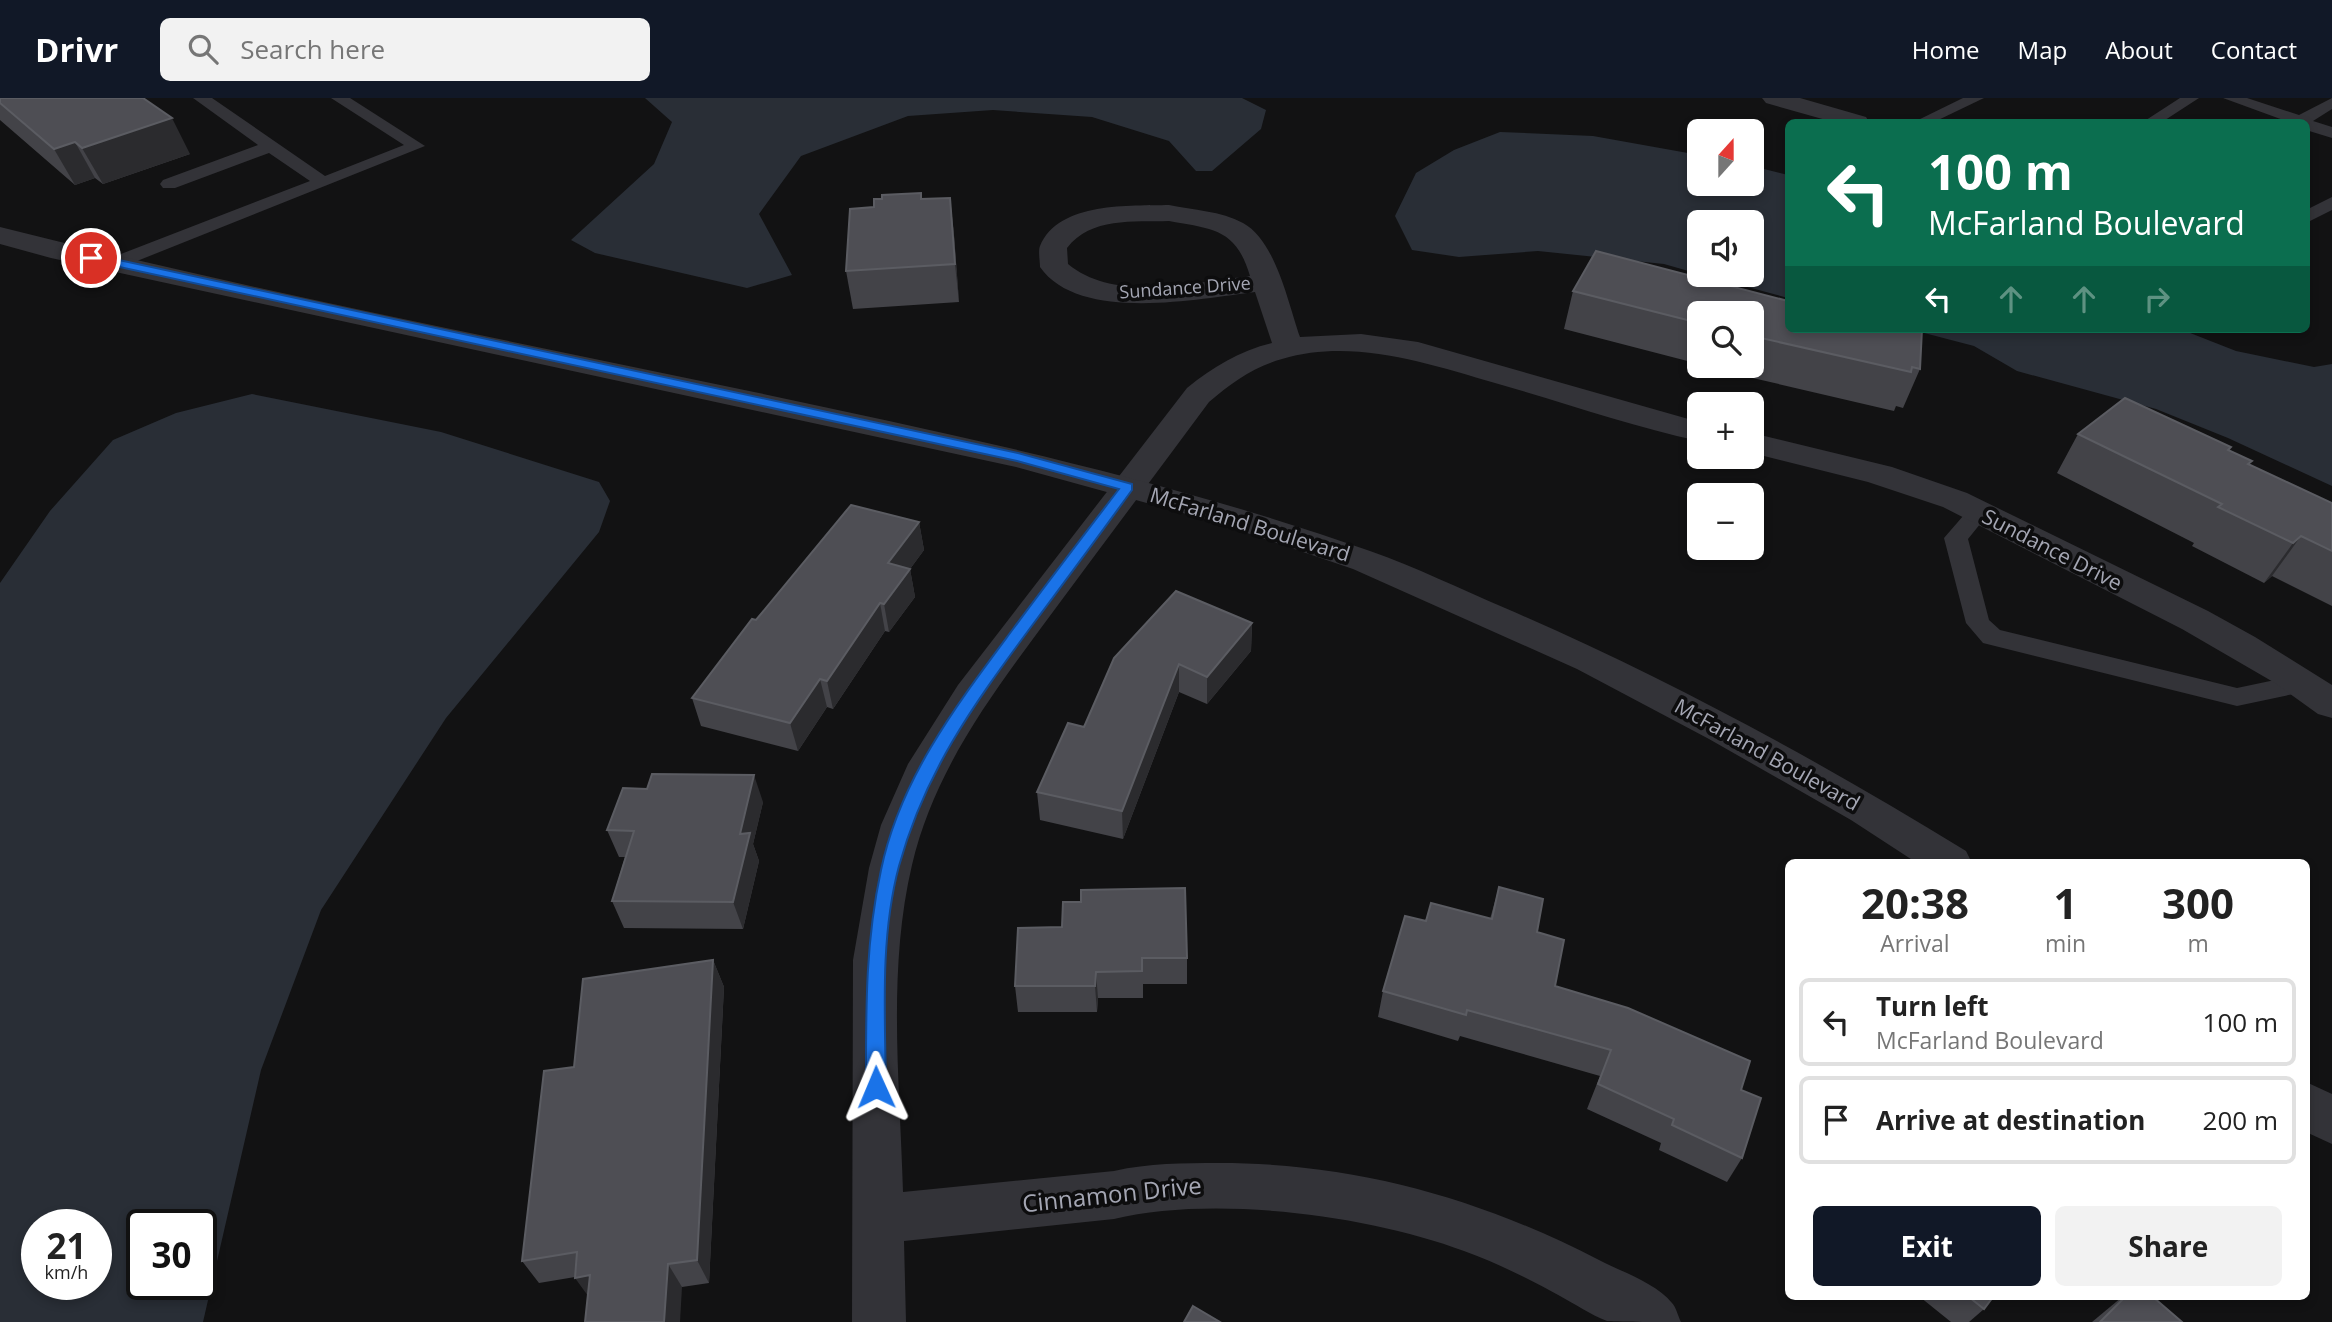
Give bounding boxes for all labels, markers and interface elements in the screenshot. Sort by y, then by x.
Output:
search box [160,18,650,81]
text: Drivr [35,27,118,72]
icon: search [184,30,222,68]
text: Search here [240,31,385,67]
text: Home [1912,33,1980,66]
text: Map [2018,33,2067,66]
text: About [2105,33,2173,66]
text: Contact [2211,33,2297,66]
north arrow [1687,119,1764,196]
map controls [1687,119,1764,560]
text: 100 m [1928,138,2073,204]
icon: left [1813,147,1904,238]
text: McFarland Boulevard [1928,201,2245,244]
button: sound [1687,210,1764,287]
pin [61,228,121,288]
icon: arrive [72,239,110,277]
street label: Sundance Drive [1119,270,1251,304]
icon: left [1919,280,1957,318]
icon: ahead [1992,280,2030,318]
icon: ahead [2065,280,2103,318]
icon: right [2138,280,2176,318]
button: search [1687,301,1764,378]
button: + [1687,392,1764,469]
street label: McFarland Boulevard [1147,480,1354,568]
button: − [1687,483,1764,560]
street label: Sundance Drive [1978,502,2127,596]
street label: McFarland Boulevard [1670,691,1865,817]
text: 20:38 [1861,874,1969,931]
text: 1 [2053,874,2078,931]
text: 300 [2162,874,2234,931]
text: Arrival [1880,927,1950,959]
text: min [2045,927,2086,959]
text: m [2187,927,2209,959]
text: Turn left [1876,988,1988,1024]
icon: left [1817,1003,1855,1041]
text: 100 m [2203,1004,2278,1040]
text: McFarland Boulevard [1876,1024,2104,1056]
position arrow [839,1050,913,1124]
icon: arrive [1817,1101,1855,1139]
text: Arrive at destination [1876,1102,2145,1138]
text: 200 m [2203,1102,2278,1138]
street label: Cinnamon Drive [1020,1168,1203,1219]
button: Exit [1813,1206,2041,1286]
button: Share [2055,1206,2282,1286]
speed limit sign: 30 [126,1209,217,1300]
text: 21 [46,1222,87,1269]
text: km/h [45,1260,88,1284]

